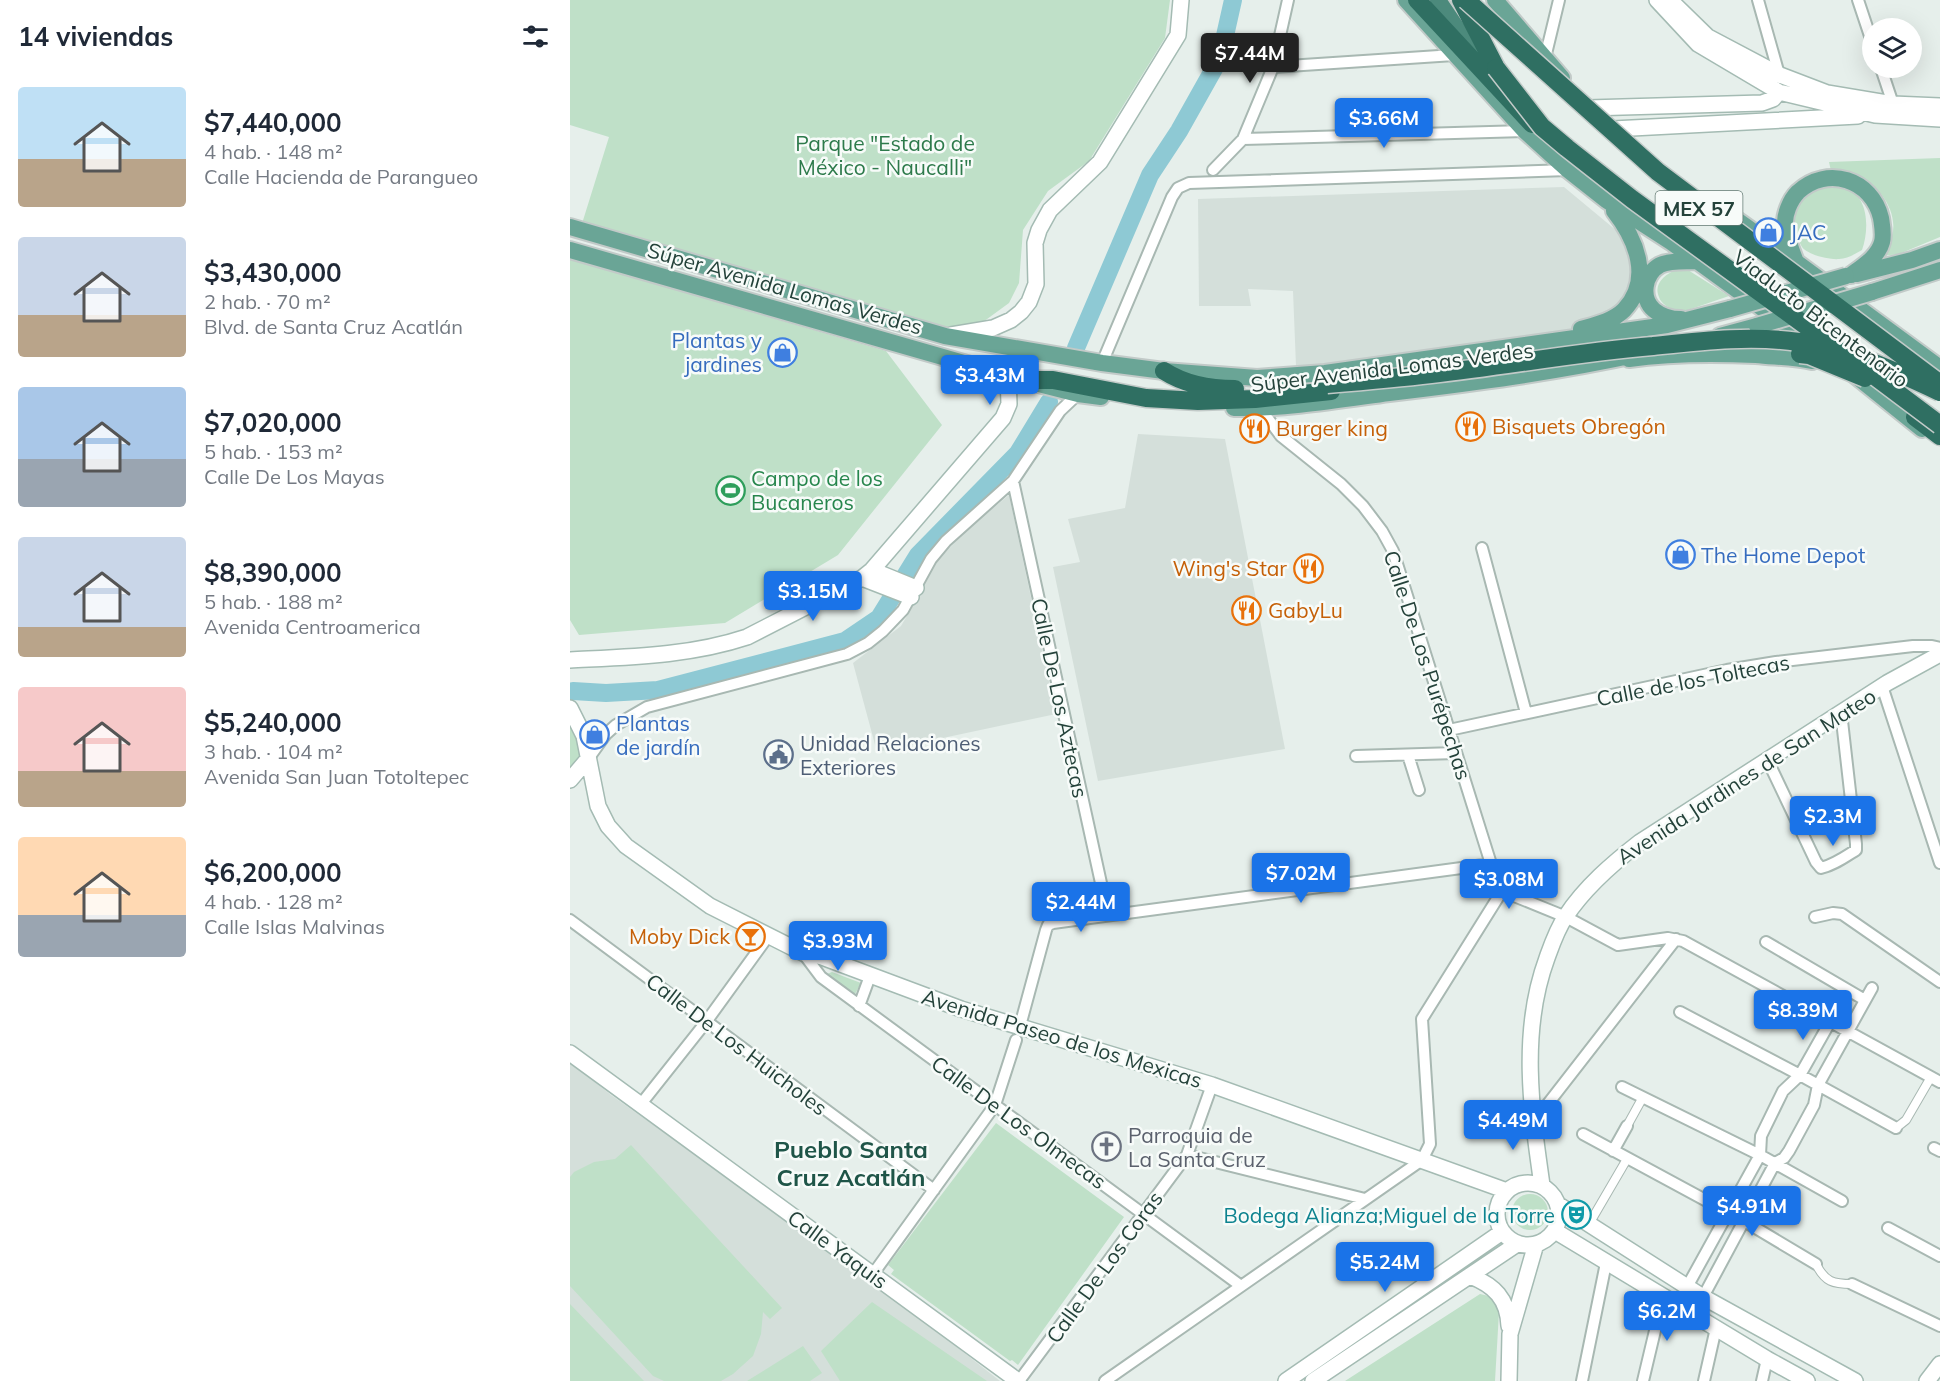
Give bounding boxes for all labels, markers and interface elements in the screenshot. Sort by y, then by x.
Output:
map controls [1862,18,1922,78]
button: layers [1862,18,1922,78]
text: 14 viviendas [18,20,173,53]
icon: filters [519,20,552,53]
pin: $7.44M [1201,33,1299,84]
text: $7.44M [1215,40,1285,65]
pin: $3.66M [1335,98,1433,149]
text: $3.66M [1349,105,1419,130]
text: $7,440,000 [204,106,342,139]
icon: home [66,111,138,183]
park label: Parque "Estado de México - Naucalli" [795,130,975,180]
text: 4 hab. · 148 m² [204,139,343,164]
text: Calle Hacienda de Parangueo [204,164,478,189]
road number: MEX 57 [1656,191,1742,225]
shop icon: JAC [1753,216,1785,248]
place label: JAC [1790,219,1826,245]
street label: Súper Avenida Lomas Verdes [645,236,925,340]
street label: Viaducto Bicentenario [1728,243,1914,393]
text: $3,430,000 [204,256,342,289]
icon: home [66,261,138,333]
text: 2 hab. · 70 m² [204,289,331,314]
text: Blvd. de Santa Cruz Acatlán [204,314,463,339]
place label: Plantas y jardines [671,327,762,377]
shop icon: Plantas y jardines [767,336,799,368]
street label: Súper Avenida Lomas Verdes [1249,337,1535,397]
pin: $3.43M [941,355,1039,406]
text: $3.43M [955,362,1025,387]
text: $7,020,000 [204,406,342,439]
restaurant icon: Bisquets Obregón [1455,410,1487,442]
icon: home [66,411,138,483]
restaurant icon: Burger king [1239,412,1271,444]
place label: Bisquets Obregón [1492,413,1666,439]
place label: Burger king [1276,415,1388,441]
text: 5 hab. · 153 m² [204,439,343,464]
text: Calle De Los Mayas [204,464,385,489]
place label: Campo de los Bucaneros [751,465,883,515]
sports icon: Campo de los Bucaneros [714,474,746,506]
shop icon: The Home Depot [1664,539,1696,571]
place label: The Home Depot [1701,542,1865,568]
street label: Calle De Los Purépechas [1379,547,1477,783]
restaurant icon: Wing's Star [1292,552,1324,584]
place label: Wing's Star [1173,555,1287,581]
text: $8,390,000 [204,556,342,589]
icon: home [66,561,138,633]
pin: $3.15M [764,571,862,622]
text: $3.15M [778,578,848,603]
text: 5 hab. · 188 m² [204,589,343,614]
restaurant icon: GabyLu [1231,594,1263,626]
street label: Calle De Los Aztecas [1026,596,1094,800]
place label: GabyLu [1268,597,1343,623]
text: Avenida Centroamerica [204,614,421,639]
street label: Calle de los Toltecas [1594,649,1792,711]
street label: Avenida Jardines de San Mateo [1612,682,1880,870]
text: $5,240,000 [204,706,342,739]
place label: Plantas de jardín [616,710,701,760]
icon: home [66,711,138,783]
shop icon: Plantas de jardín [579,719,611,751]
place label: Unidad Relaciones Exteriores [800,730,981,780]
text: 3 hab. · 104 m² [204,739,343,764]
public building icon: Unidad Relaciones Exteriores [763,739,795,771]
text: Avenida San Juan Totoltepec [204,764,469,789]
pin: $2.3M [1791,796,1875,847]
text: $2.3M [1804,803,1862,828]
pin: $7.02M [1252,853,1350,904]
text: $6,200,000 [204,856,342,889]
pin: $3.08M [1460,859,1558,910]
text: $7.02M [1266,860,1336,885]
icon: home [66,861,138,933]
text: $3.08M [1474,866,1544,891]
pin: $2.44M [1032,882,1130,933]
text: 4 hab. · 128 m² [204,889,343,914]
text: $2.44M [1046,889,1116,914]
text: Calle Islas Malvinas [204,914,385,939]
bar icon: Moby Dick [735,920,767,952]
pin: $3.93M [789,921,887,972]
place label: Moby Dick [629,923,730,949]
text: $3.93M [803,928,873,953]
street label: Calle De Los Huicholes [641,967,833,1121]
street label: Avenida Paseo de los Mexicas [919,983,1205,1093]
pin: $8.39M [1754,990,1852,1041]
text: $8.39M [1768,997,1838,1022]
street label: Calle De Los Olmecas [927,1050,1111,1194]
pin: $4.49M [1464,1100,1562,1151]
text: $4.49M [1478,1107,1548,1132]
place label: Parroquia de La Santa Cruz [1128,1122,1266,1172]
church icon: Parroquia de La Santa Cruz [1091,1131,1123,1163]
district label: Pueblo Santa Cruz Acatlán [774,1134,928,1192]
street label: Calle De Los Coras [1040,1186,1168,1348]
pin: $4.91M [1703,1186,1801,1237]
text: $4.91M [1717,1193,1787,1218]
theatre icon: Bodega Alianza;Miguel de la Torre [1560,1199,1592,1231]
place label: Bodega Alianza;Miguel de la Torre [1224,1202,1555,1228]
street label: Calle Yaquis [783,1204,893,1294]
pin: $5.24M [1336,1242,1434,1293]
text: $5.24M [1350,1249,1420,1274]
pin: $6.2M [1625,1291,1709,1342]
text: $6.2M [1638,1298,1696,1323]

